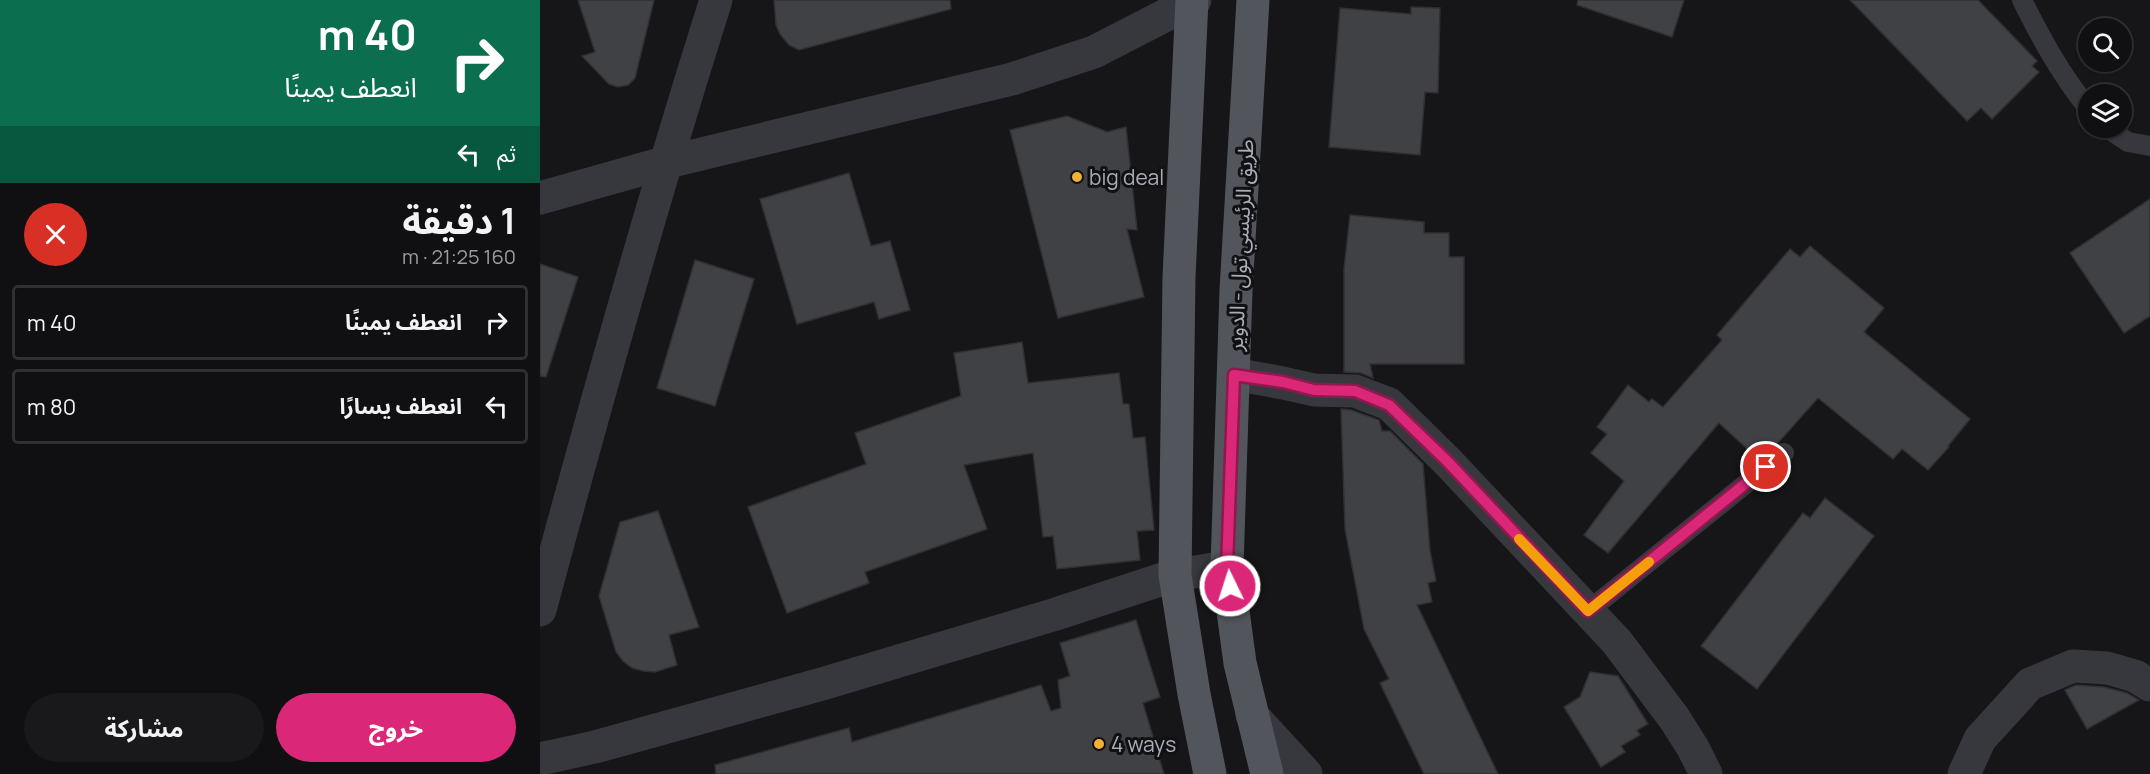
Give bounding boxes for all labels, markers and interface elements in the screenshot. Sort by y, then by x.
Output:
text: 40 m [318,5,417,63]
map controls [2078,18,2132,138]
button: search [2078,18,2132,72]
icon: right [438,24,516,102]
text: انعطف يمينًا [284,68,417,105]
button: layers [2078,84,2132,138]
icon: left [452,138,485,171]
street label: طريق الرئيسي تول - الدوير [1220,138,1262,353]
text: ثم [497,139,516,169]
place label: big deal [1089,163,1164,191]
marker: big deal [1070,170,1084,184]
text: 1 دقيقة [402,196,516,245]
button: close [24,203,87,266]
text: 160 m · 21:25 [402,243,516,270]
icon: right [480,306,513,339]
text: انعطف يمينًا [345,307,462,337]
text: 40 m [27,308,76,338]
icon: left [480,390,513,423]
text: انعطف يسارًا [339,391,462,421]
text: 80 m [27,392,76,422]
pin [1740,441,1791,492]
icon: arrive [1749,450,1782,483]
position arrow [1198,554,1262,618]
button: مشاركة [24,693,264,762]
button: خروج [276,693,516,762]
place label: 4 ways [1111,730,1176,758]
marker: 4 ways [1092,737,1106,751]

